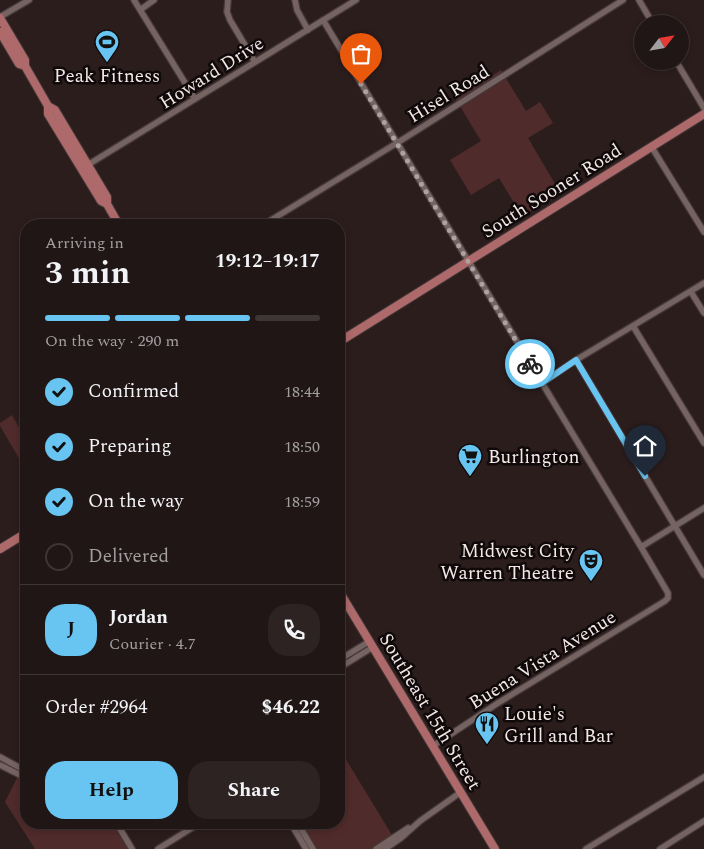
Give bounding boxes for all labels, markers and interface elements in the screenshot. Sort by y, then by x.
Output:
north arrow [634,15,689,70]
map controls [634,15,689,70]
sports icon: Peak Fitness [94,29,120,63]
street label: Howard Drive [154,30,270,117]
pin [340,33,382,84]
icon: bag [347,40,375,68]
street label: Hisel Road [402,58,495,131]
place label: Peak Fitness [54,62,160,91]
street label: South Sooner Road [476,136,627,246]
text: Arriving in [45,231,124,255]
text: 19:12–19:17 [215,247,320,276]
text: 3 min [45,249,130,298]
text: On the way · 290 m [45,329,179,353]
courier [505,339,555,389]
icon: bike [516,350,544,378]
text: Confirmed [88,377,179,406]
icon: check [45,378,73,406]
text: 18:44 [284,380,320,404]
pin [624,425,666,476]
text: Preparing [88,432,172,461]
icon: home [631,432,659,460]
icon: check [45,433,73,461]
text: 18:50 [284,435,320,459]
supermarket icon: Burlington [457,443,483,477]
place label: Burlington [488,443,580,472]
text: On the way [88,487,184,516]
icon: check [45,488,73,516]
text: 18:59 [284,490,320,514]
place label: Midwest City Warren Theatre [440,537,575,588]
text: Delivered [88,542,169,571]
theatre icon: Midwest City Warren Theatre [578,548,604,582]
text: Jordan [109,603,168,632]
street label: Buena Vista Avenue [464,603,622,717]
button: phone [268,604,320,656]
text: J [67,615,75,644]
street label: Southeast 15th Street [371,628,488,796]
text: Courier · 4.7 [109,632,196,656]
text: Order #2964 [45,693,148,722]
text: $46.22 [262,693,320,722]
place label: Louie's Grill and Bar [504,700,614,751]
restaurant icon: Louie's Grill and Bar [474,711,500,745]
button: Help [45,761,178,819]
button: Share [188,761,320,819]

